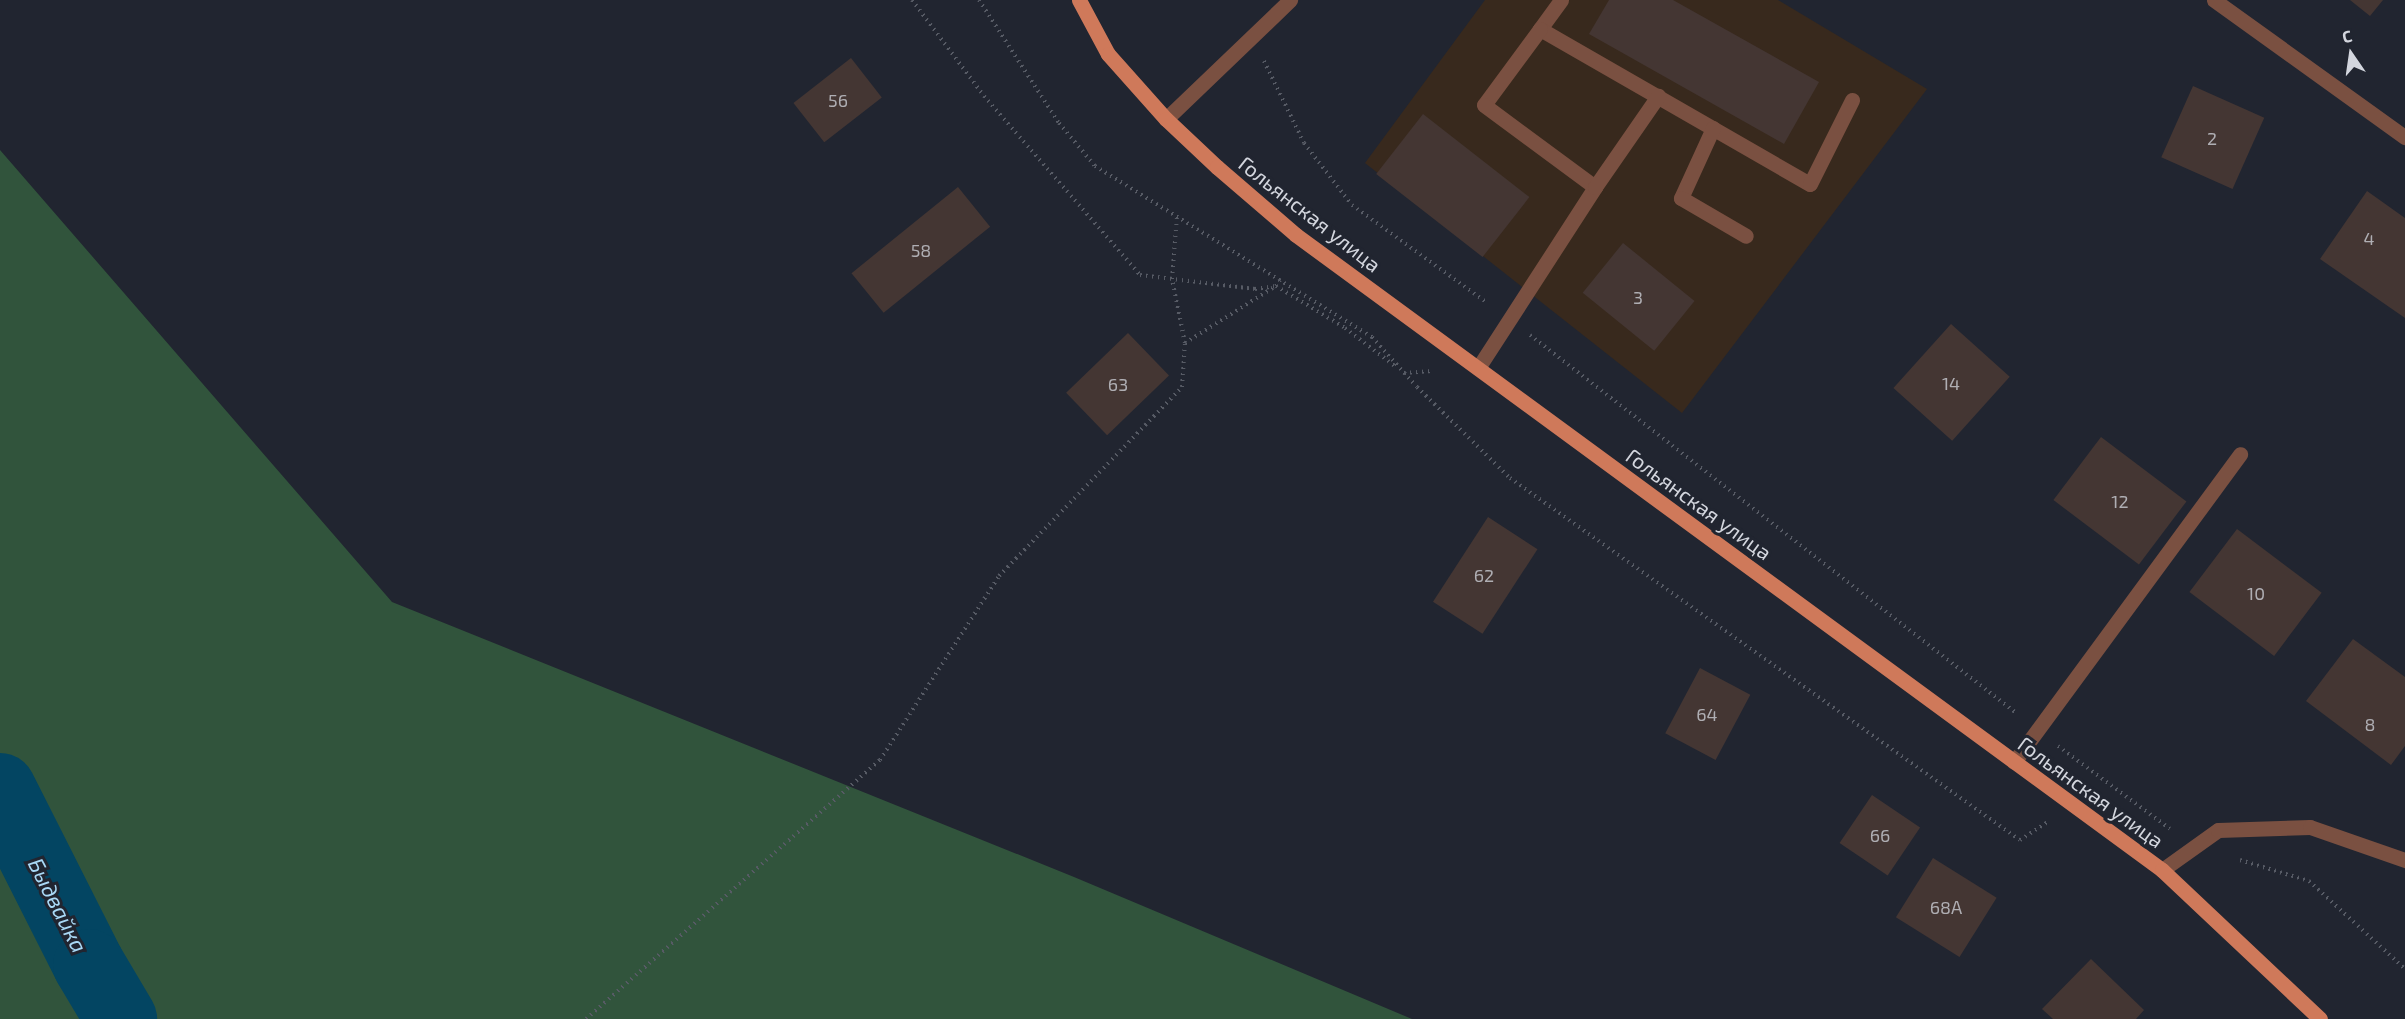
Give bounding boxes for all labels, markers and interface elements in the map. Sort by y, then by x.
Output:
north arrow [2321,24,2381,84]
text: С [2340,26,2354,46]
house number: 56 [828,89,848,111]
house number: 2 [2207,127,2217,149]
street label: Гольянская улица [1234,151,1386,277]
house number: 4 [2363,227,2375,249]
house number: 58 [911,239,931,261]
house number: 3 [1633,286,1643,308]
house number: 14 [1942,372,1960,394]
house number: 63 [1108,373,1128,395]
street label: Гольянская улица [1621,443,1777,565]
house number: 12 [2111,490,2129,512]
house number: 62 [1474,564,1494,586]
house number: 10 [2247,582,2265,604]
house number: 64 [1696,703,1718,725]
house number: 8 [2365,713,2375,735]
street label: Гольянская улица [2013,731,2169,853]
house number: 66 [1870,824,1890,846]
water label: Быдвайка [23,853,93,957]
house number: 68А [1930,896,1962,918]

